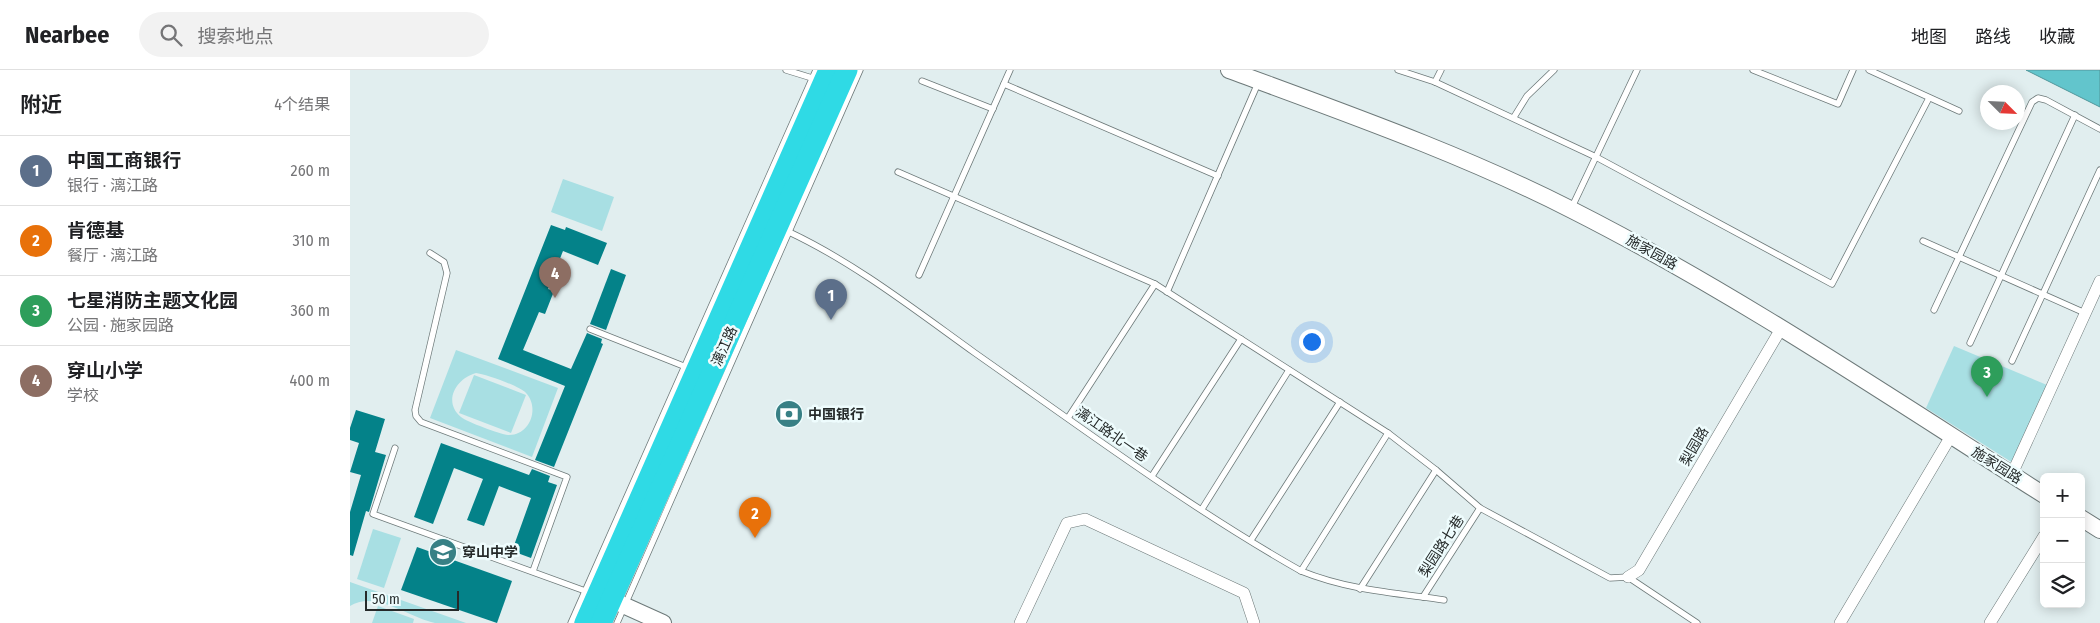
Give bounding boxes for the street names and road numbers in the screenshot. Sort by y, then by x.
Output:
street label: 施家园路 [1623,231,1680,273]
street label: 漓江路 [708,324,741,369]
street label: 漓江路北一巷 [1072,403,1151,465]
street label: 梨园路 [1677,424,1712,469]
street label: 施家园路 [1968,443,2025,487]
street label: 梨园路七巷 [1415,512,1468,580]

